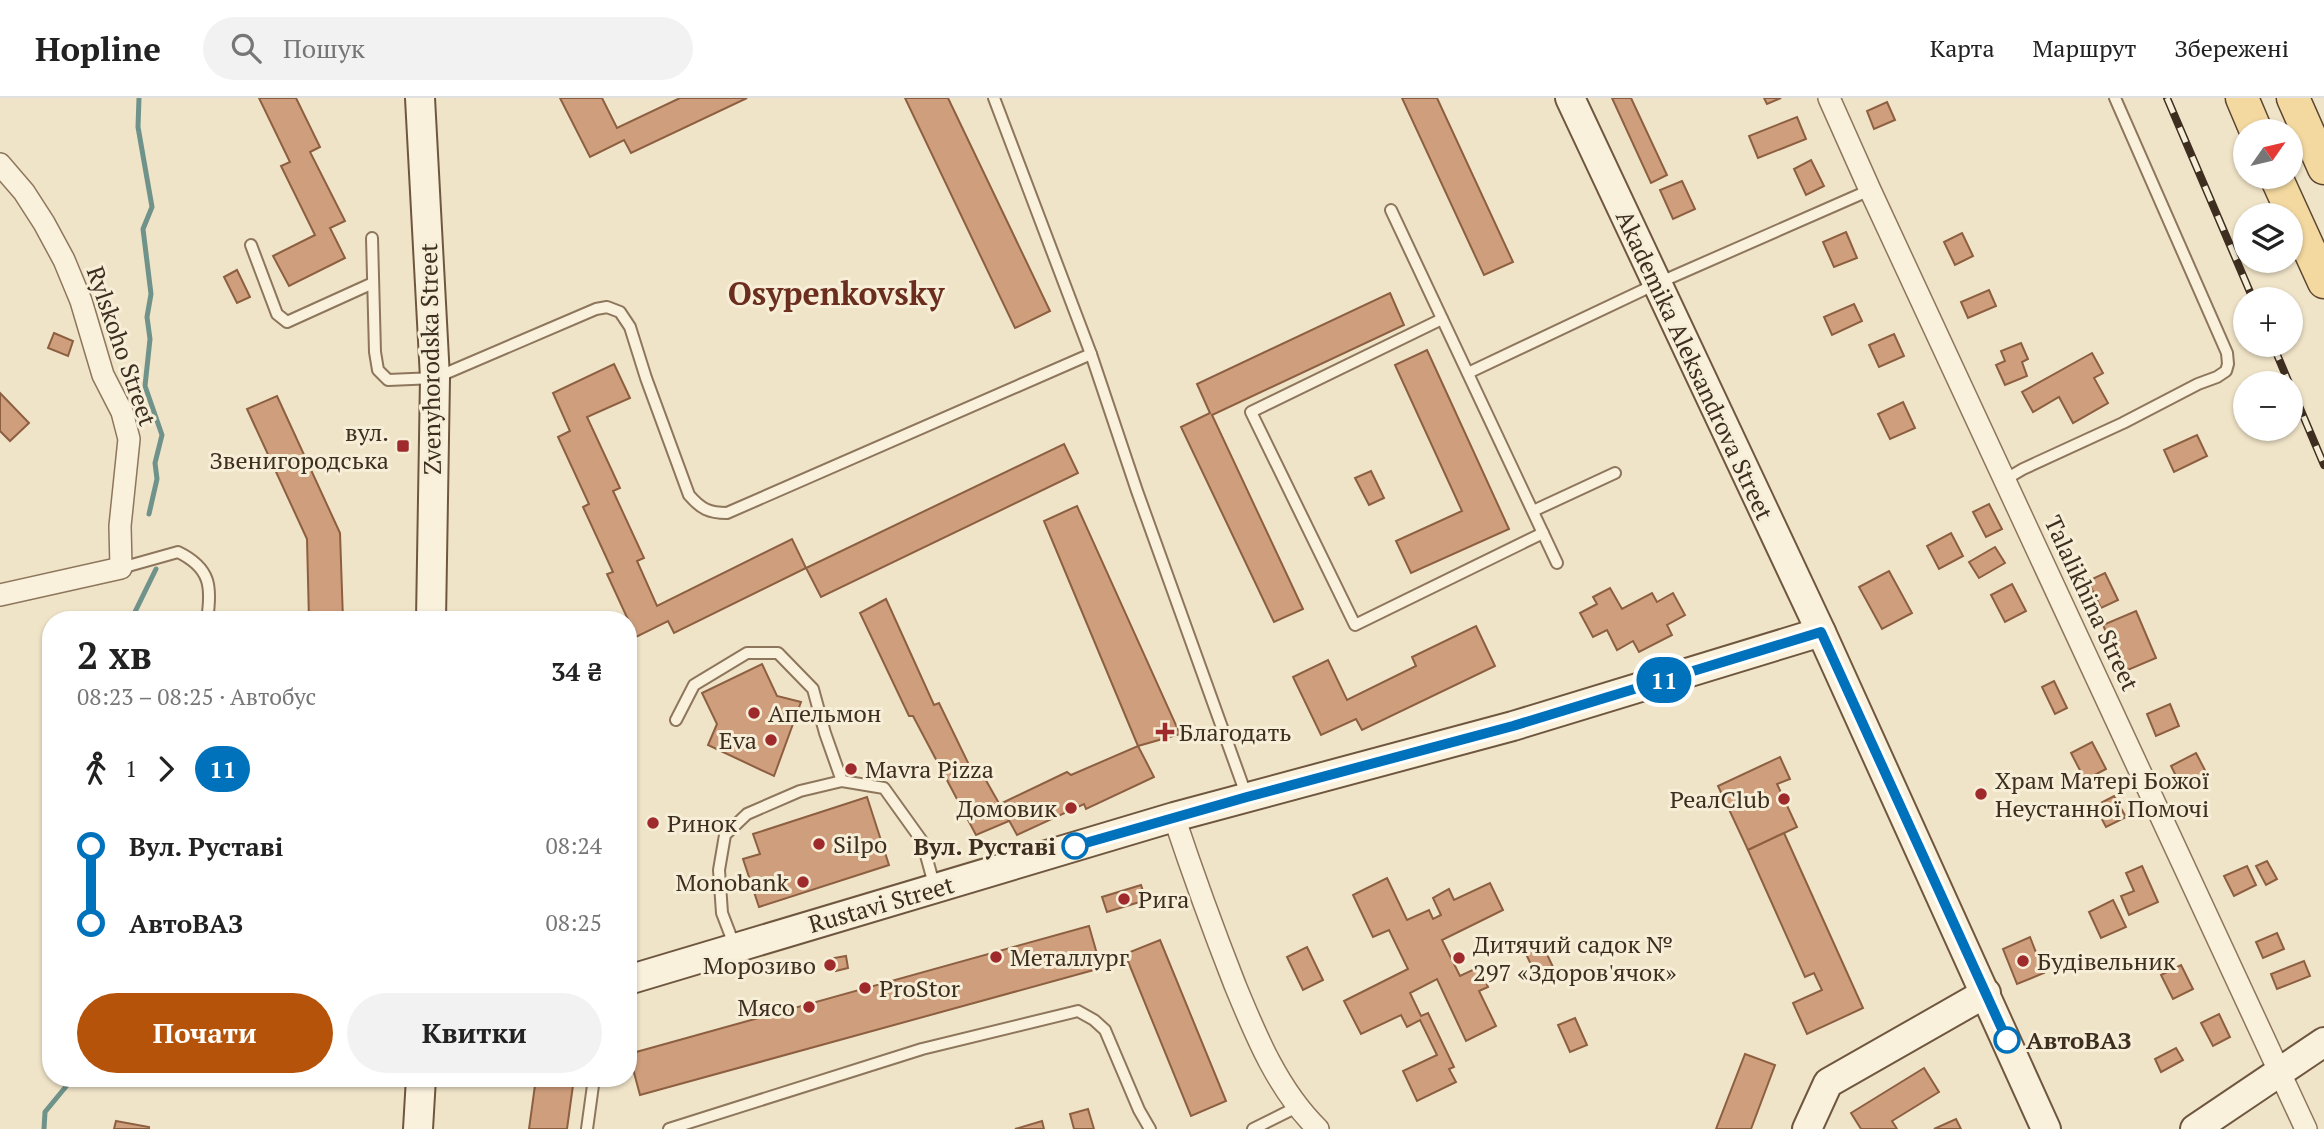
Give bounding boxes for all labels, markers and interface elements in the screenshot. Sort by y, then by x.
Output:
search box [203,17,693,80]
text: Hopline [35,27,161,70]
icon: search [227,29,265,67]
text: Пошук [283,31,365,65]
text: Карта [1930,32,1995,64]
text: Маршрут [2033,32,2136,64]
text: Збережені [2174,32,2289,64]
north arrow [2233,119,2303,189]
map controls [2233,119,2303,441]
button: layers [2233,203,2303,273]
street label: Akademika Aleksandrova Street [1609,205,1781,525]
street label: Zvenyhorodska Street [412,243,448,475]
street label: Rylskoho Street [80,262,164,430]
district label: Osypenkovsky [728,272,945,314]
button: + [2233,287,2303,357]
button: − [2233,371,2303,441]
place label: вул. Звенигородська [209,416,389,476]
marker: вул. Звенигородська [395,438,411,454]
street label: Talalikhina Street [2037,510,2147,696]
text: 2 хв [77,630,152,680]
text: 34 ₴ [551,654,602,688]
line badge: 11 [1632,657,1696,703]
text: 11 [1650,664,1678,696]
text: 08:23 – 08:25 · Автобус [77,681,316,712]
place label: Апельмон [768,697,882,729]
marker: Апельмон [746,705,762,721]
place label: Благодать [1179,716,1292,748]
place label: Eva [719,724,757,756]
marker: Благодать [1157,724,1173,740]
marker: Eva [763,732,779,748]
icon: walk [77,750,115,788]
icon: forward [147,750,185,788]
text: 1 [125,753,137,784]
text: 11 [209,753,236,785]
place label: Mavra Pizza [865,753,994,785]
marker: Mavra Pizza [843,761,859,777]
place label: Храм Матері Божої Неустанної Помочі [1995,764,2210,824]
place label: РеалClub [1670,783,1770,815]
marker: Храм Матері Божої Неустанної Помочі [1973,786,1989,802]
marker: РеалClub [1776,791,1792,807]
place label: Домовик [956,792,1057,824]
marker: Домовик [1063,800,1079,816]
place label: Ринок [667,807,737,839]
marker: Ринок [645,815,661,831]
place label: Silpo [833,828,887,860]
text: Вул. Руставі [129,829,283,863]
text: 08:24 [545,830,602,861]
place label: Вул. Руставі [914,830,1056,862]
marker: Вул. Руставі [1062,833,1088,859]
marker: Silpo [811,836,827,852]
place label: Monobank [676,866,790,898]
street label: Rustavi Street [805,868,957,940]
marker: Monobank [795,874,811,890]
place label: Рига [1138,883,1189,915]
marker: Рига [1116,891,1132,907]
text: АвтоВАЗ [129,906,243,940]
text: 08:25 [545,907,602,938]
place label: Дитячий садок № 297 «Здоров'ячок» [1473,928,1677,988]
place label: Металлург [1010,941,1129,973]
place label: Будівельник [2037,945,2176,977]
place label: Морозиво [703,949,816,981]
marker: Металлург [988,949,1004,965]
marker: Дитячий садок № 297 «Здоров'ячок» [1451,950,1467,966]
marker: Будівельник [2015,953,2031,969]
marker: Морозиво [822,957,838,973]
place label: ProStor [879,972,961,1004]
marker: ProStor [857,980,873,996]
place label: Мясо [737,991,795,1023]
button: Почати [77,993,333,1073]
button: Квитки [347,993,602,1073]
marker: Мясо [801,999,817,1015]
place label: АвтоВАЗ [2026,1024,2131,1056]
marker: АвтоВАЗ [1994,1027,2020,1053]

